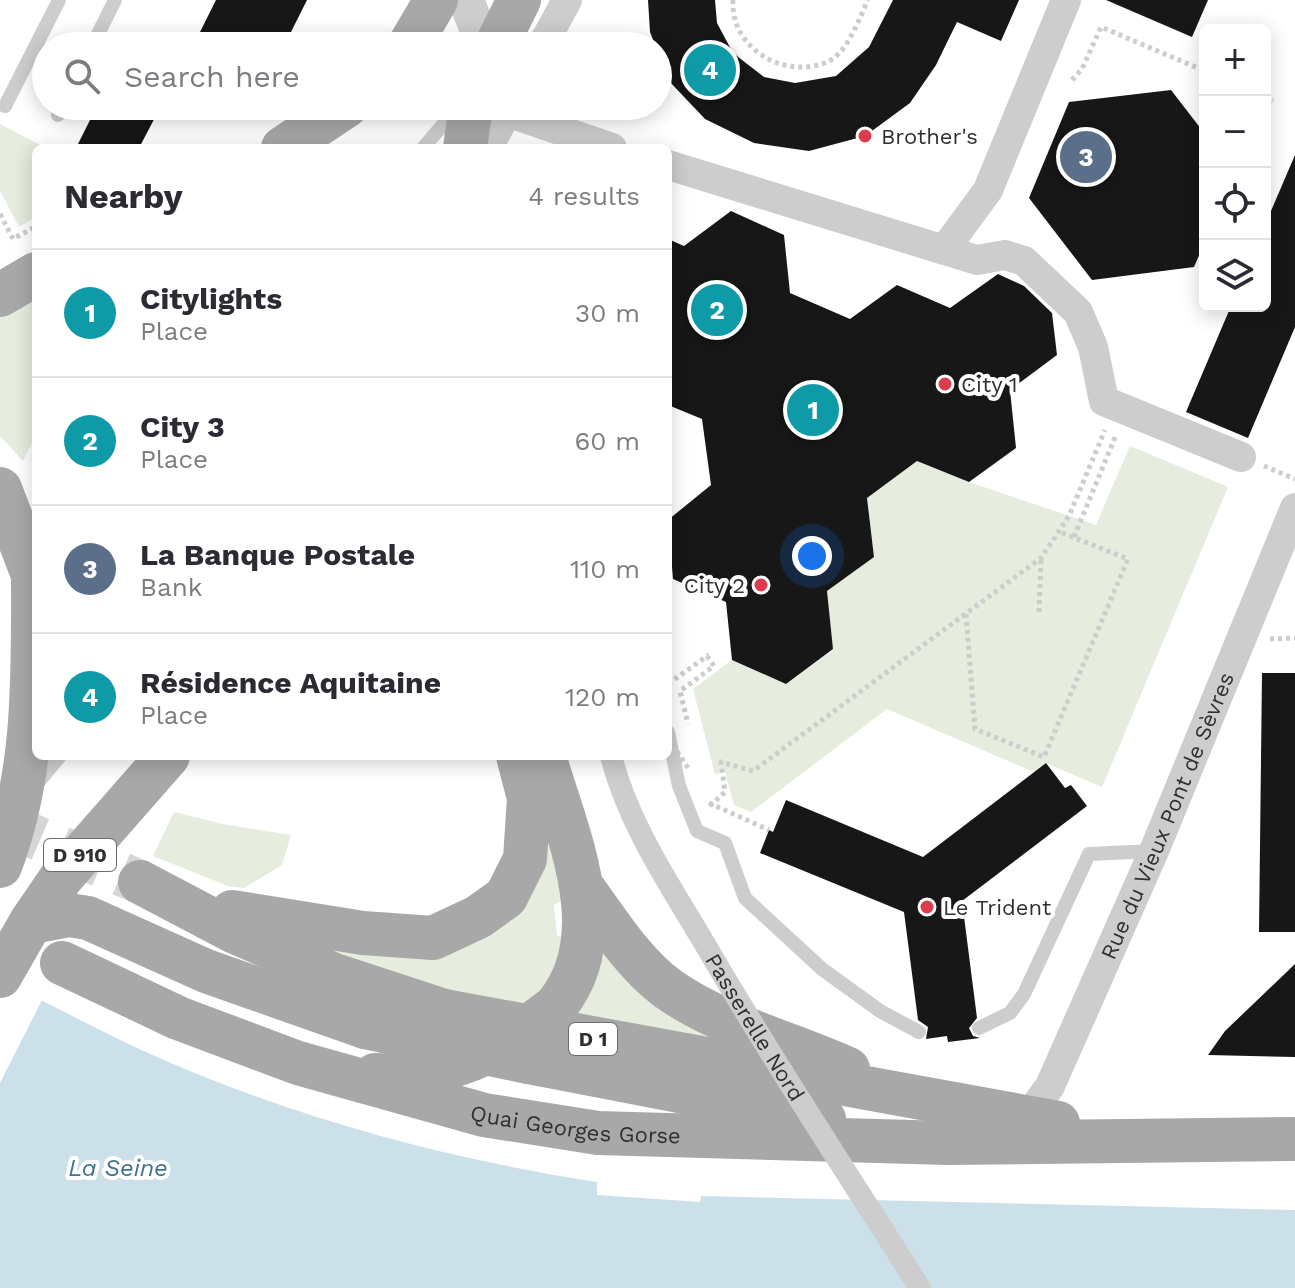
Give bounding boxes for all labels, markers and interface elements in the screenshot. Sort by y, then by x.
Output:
map controls [1199,24,1271,312]
button: + [1199,24,1271,96]
search box [32,32,672,120]
pin: 4 [684,40,736,100]
icon: search [60,54,104,98]
text: Search here [124,59,300,94]
button: − [1199,96,1271,168]
place label: Brother's [881,124,978,149]
marker: Brother's [856,127,874,145]
pin: 3 [1060,127,1112,187]
button: locate [1199,168,1271,240]
text: Nearby [64,176,183,216]
text: 4 results [528,181,640,211]
button: layers [1199,240,1271,312]
pin: 2 [691,280,743,340]
text: Citylights [140,281,282,316]
text: 1 [84,298,96,328]
text: 30 m [575,298,640,328]
text: Place [140,316,208,346]
place label: City 1 [961,372,1018,397]
marker: City 1 [936,375,954,393]
pin: 1 [787,380,839,440]
text: City 3 [140,409,225,444]
text: 2 [82,426,98,456]
text: 60 m [574,426,640,456]
text: Place [140,444,208,474]
your location [792,536,832,576]
text: La Banque Postale [140,537,415,572]
text: 3 [82,554,98,584]
text: 110 m [570,554,640,584]
text: Bank [140,572,203,602]
place label: City 2 [684,573,745,598]
marker: City 2 [752,576,770,594]
text: Résidence Aquitaine [140,665,441,700]
street label: Rue du Vieux Pont de Sèvres [1095,669,1239,963]
text: 4 [82,682,98,712]
text: 120 m [565,682,640,712]
text: Place [140,700,208,730]
road number: D 910 [44,839,116,871]
place label: Le Trident [943,895,1051,920]
marker: Le Trident [918,898,936,916]
street label: Passerelle Nord [701,949,810,1105]
road number: D 1 [569,1023,617,1055]
street label: Quai Georges Gorse [468,1099,681,1148]
water label: La Seine [68,1154,168,1182]

